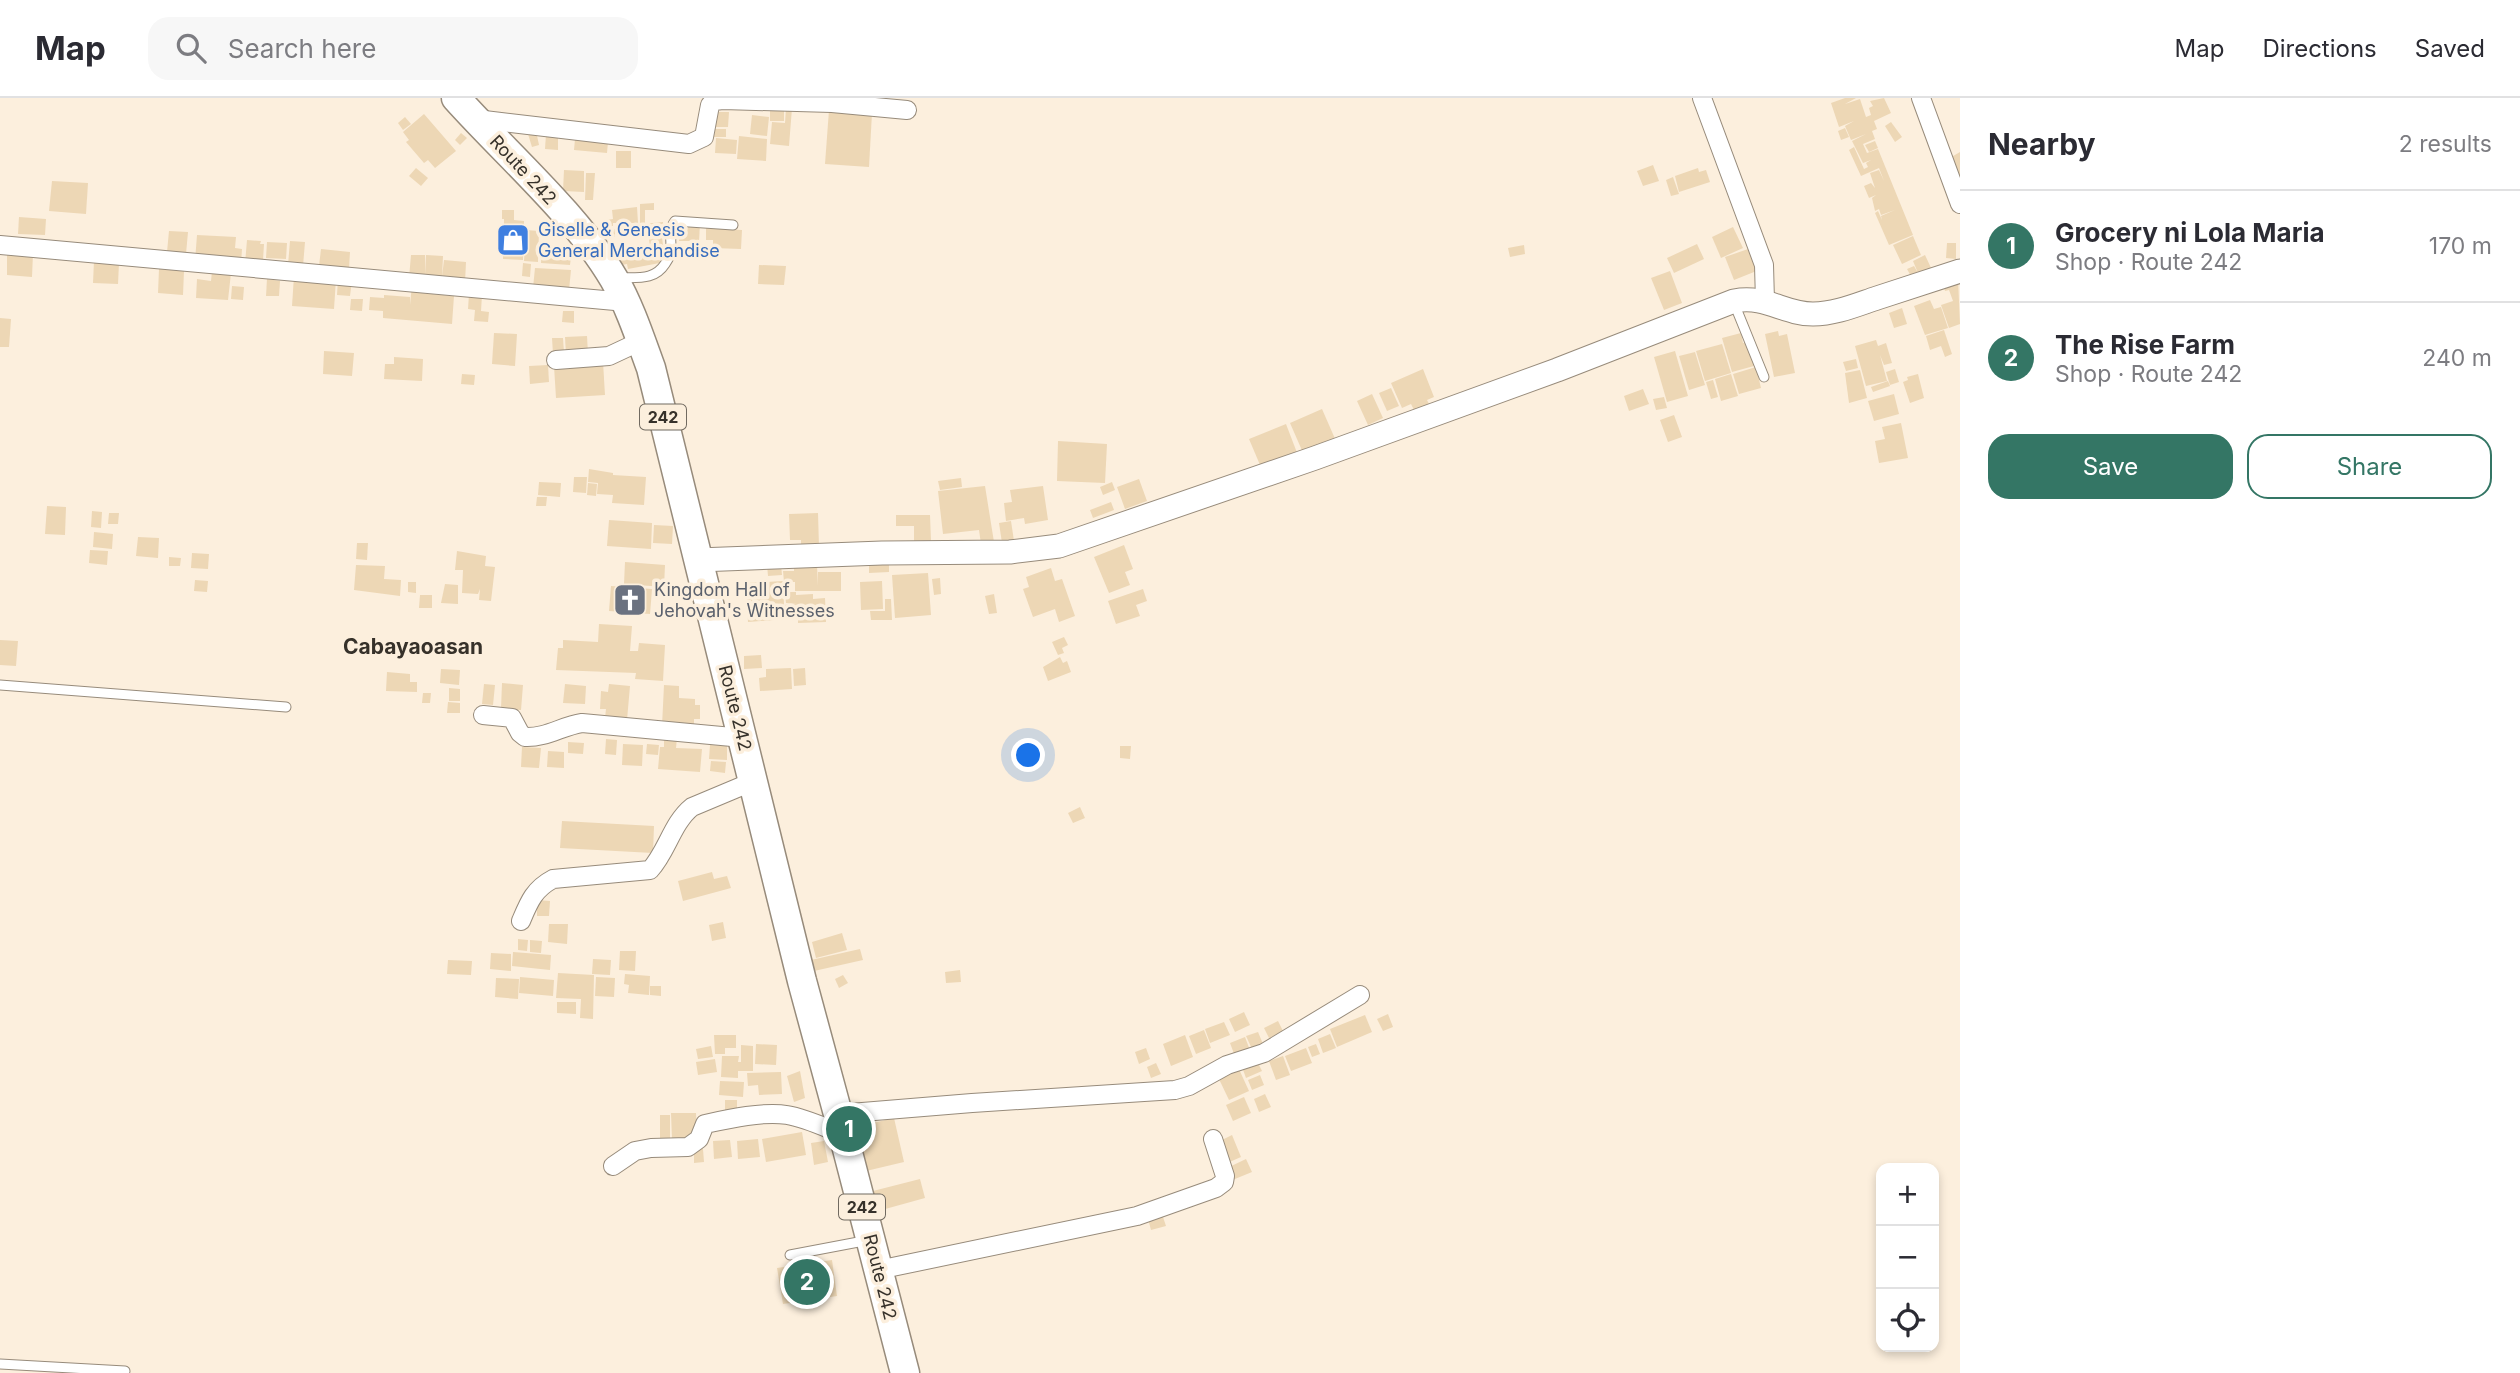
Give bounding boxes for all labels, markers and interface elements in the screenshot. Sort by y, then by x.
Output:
search box [148,17,638,80]
text: Map [35,28,106,68]
icon: search [172,29,210,67]
text: Search here [228,33,376,64]
text: Map [2175,34,2224,63]
text: Directions [2262,34,2377,63]
text: Saved [2415,34,2485,63]
text: Nearby [1988,126,2096,162]
text: 2 results [2399,130,2492,158]
street label: Route 242 [486,131,561,209]
text: Grocery ni Lola Maria [2055,217,2325,248]
place label: Giselle & Genesis General Merchandise [538,219,720,261]
shop icon: Giselle & Genesis General Merchandise [494,221,532,259]
text: 1 [2006,232,2016,260]
text: 170 m [2429,232,2492,260]
text: Shop · Route 242 [2055,248,2242,276]
text: The Rise Farm [2055,329,2235,360]
text: 2 [2004,344,2018,372]
text: 240 m [2422,344,2492,372]
text: Shop · Route 242 [2055,360,2242,388]
road number: 242 [640,404,686,430]
button: Save [1988,434,2233,499]
button: Share [2247,434,2492,499]
place label: Kingdom Hall of Jehovah's Witnesses [654,579,835,621]
church icon: Kingdom Hall of Jehovah's Witnesses [611,581,649,619]
district label: Cabayaoasan [343,634,483,659]
street label: Route 242 [715,663,756,753]
your location [1011,738,1045,772]
pin: 1 [826,1103,872,1155]
map controls [1876,1163,1939,1352]
button: + [1876,1163,1939,1226]
road number: 242 [839,1194,885,1219]
button: − [1876,1226,1939,1289]
street label: Route 242 [860,1232,901,1322]
pin: 2 [784,1256,830,1308]
button: locate [1876,1289,1939,1352]

